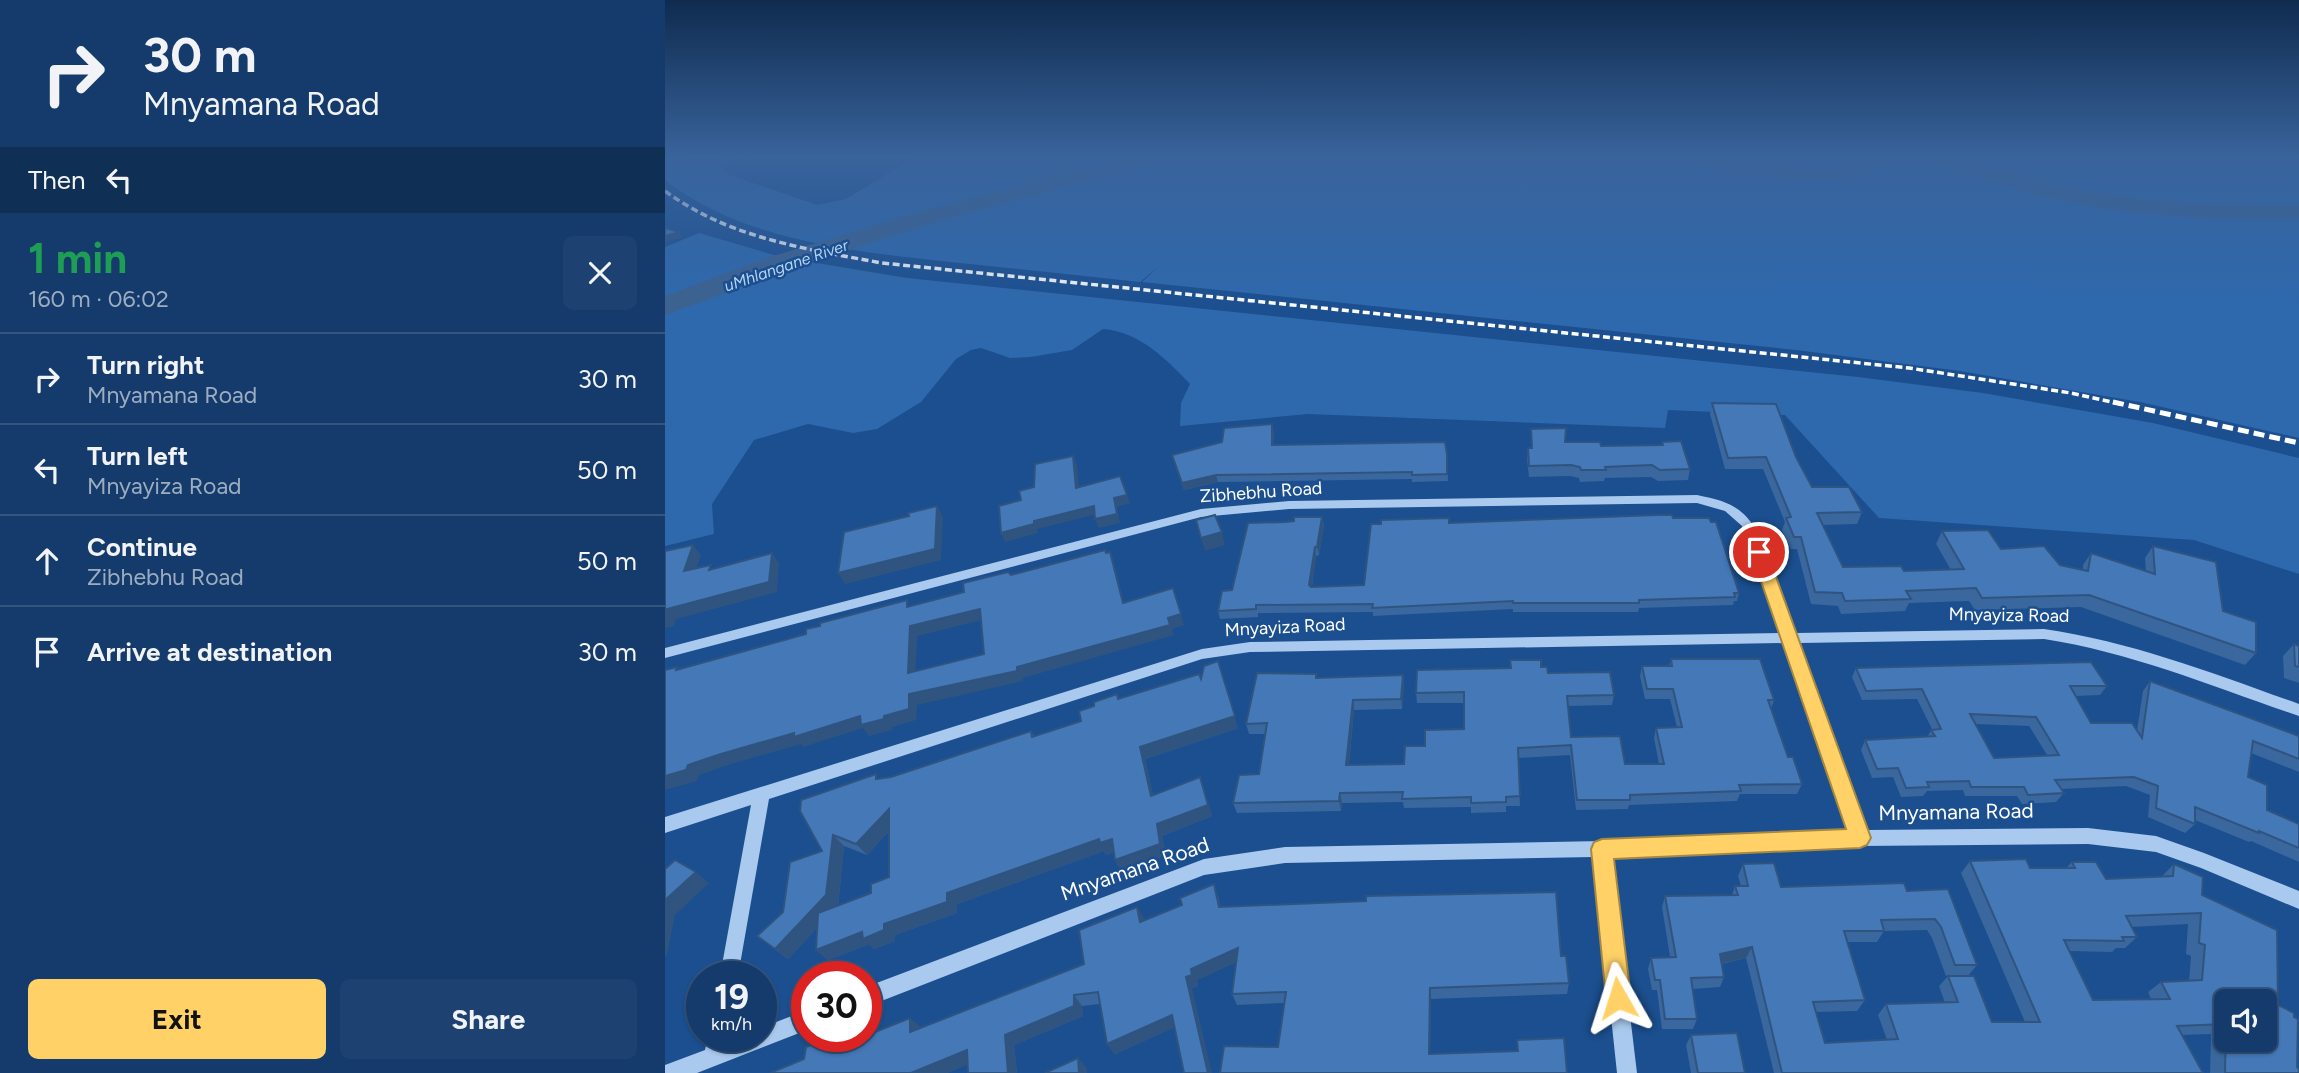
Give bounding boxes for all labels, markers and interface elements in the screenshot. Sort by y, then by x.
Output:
text: 30 m [143,25,256,84]
icon: right [28,28,119,119]
text: Mnyamana Road [143,85,380,123]
icon: left [100,161,138,199]
text: Then [28,164,86,196]
text: 1 min [28,233,127,284]
water label: uMhlangane River [722,235,851,296]
button: close [563,236,637,310]
text: 160 m · 06:02 [28,285,169,313]
text: Turn right [87,349,204,381]
icon: right [28,360,66,398]
text: 30 m [578,363,637,395]
text: Mnyamana Road [87,381,257,409]
text: Turn left [87,440,188,472]
icon: left [28,451,66,489]
text: 50 m [577,454,637,486]
text: Mnyayiza Road [87,472,242,500]
street label: Zibhebhu Road [1199,477,1323,507]
pin [1729,522,1789,582]
text: Continue [87,531,197,563]
icon: arrive [1740,533,1778,571]
icon: ahead [28,542,66,580]
text: 50 m [577,545,637,577]
text: Zibhebhu Road [87,563,244,591]
street label: Mnyayiza Road [1948,603,2070,627]
street label: Mnyayiza Road [1224,613,1346,641]
icon: arrive [28,633,66,671]
text: Arrive at destination [87,636,332,668]
text: 30 m [578,636,637,668]
street label: Mnyamana Road [1878,798,2034,825]
street label: Mnyamana Road [1057,831,1212,906]
speed limit sign: 30 [791,961,882,1052]
position arrow [1581,961,1655,1035]
text: 19 [714,976,749,1018]
button: Exit [28,979,326,1059]
button: Share [340,979,637,1059]
map controls [2214,989,2277,1052]
button: sound [2214,989,2277,1052]
text: km/h [711,1013,752,1035]

